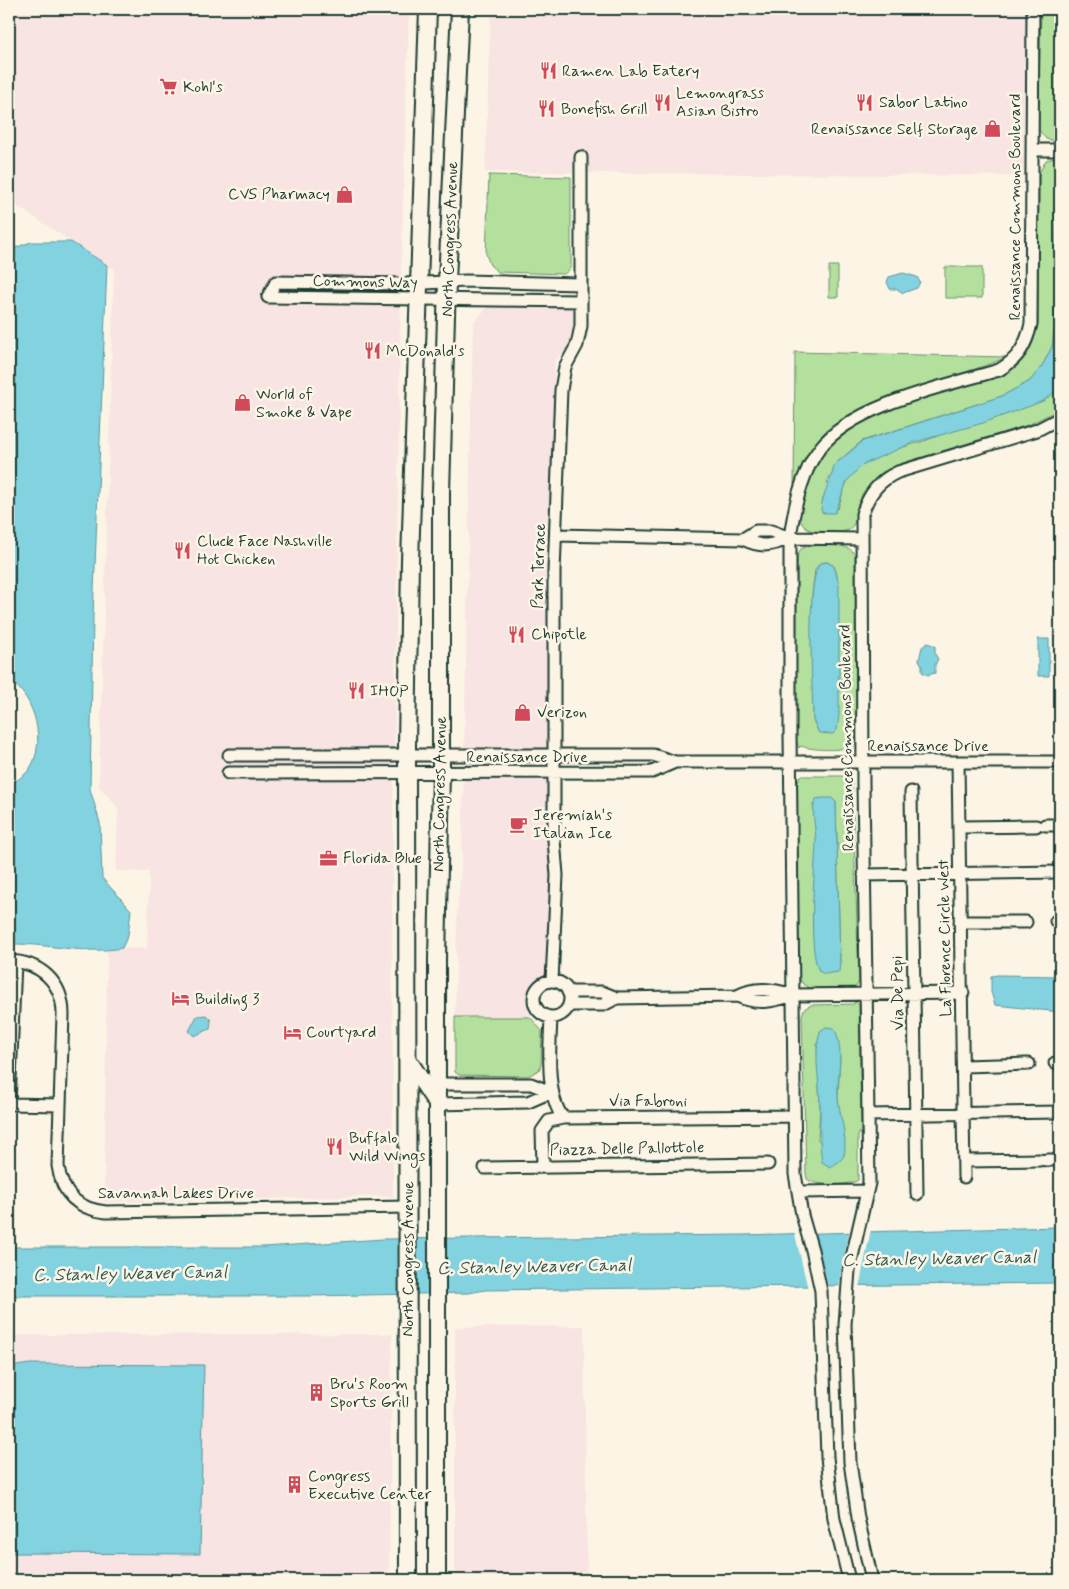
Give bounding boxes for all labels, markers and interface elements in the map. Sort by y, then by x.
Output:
restaurant icon: Ramen Lab Eatery [538,61,558,81]
place label: Ramen Lab Eatery [562,61,699,82]
supermarket icon: Kohl's [159,77,179,97]
place label: Kohl's [183,77,223,98]
place label: Lemongrass Asian Bistro [676,83,764,122]
restaurant icon: Lemongrass Asian Bistro [652,92,672,112]
restaurant icon: Sabor Latino [855,92,875,112]
place label: Sabor Latino [879,92,968,113]
street label: Renaissance Commons Boulevard [1005,94,1026,320]
restaurant icon: Bonefish Grill [537,99,557,119]
place label: Bonefish Grill [561,99,648,120]
place label: Renaissance Self Storage [811,119,978,140]
shop icon: Renaissance Self Storage [982,119,1002,139]
street label: North Congress Avenue [437,160,464,317]
place label: CVS Pharmacy [228,184,330,205]
shop icon: CVS Pharmacy [334,184,354,204]
street label: Commons Way [312,271,418,293]
restaurant icon: McDonald's [362,341,382,361]
place label: McDonald's [386,341,465,362]
place label: World of Smoke & Vape [256,384,352,423]
shop icon: World of Smoke & Vape [232,393,252,413]
street label: Park Terrace [527,522,551,609]
place label: Cluck Face Nashville Hot Chicken [197,531,332,570]
restaurant icon: Cluck Face Nashville Hot Chicken [173,540,193,560]
restaurant icon: Chipotle [507,624,527,644]
place label: Chipotle [531,624,587,645]
street label: Renaissance Commons Boulevard [835,624,859,852]
restaurant icon: IHOP [346,681,366,701]
place label: IHOP [370,681,409,702]
shop icon: Verizon [513,702,533,722]
place label: Verizon [537,702,587,723]
street label: North Congress Avenue [428,716,453,872]
street label: Renaissance Drive [867,736,989,757]
street label: Renaissance Drive [466,747,588,768]
place label: Jeremiah's Italian Ice [533,805,613,844]
cafe icon: Jeremiah's Italian Ice [509,814,529,834]
office icon: Florida Blue [319,848,339,868]
place label: Florida Blue [343,848,422,869]
street label: La Florence Circle West [933,859,957,1017]
street label: Via De Pepi [887,955,909,1031]
hotel icon: Building 3 [171,989,191,1009]
place label: Building 3 [195,989,260,1011]
hotel icon: Courtyard [282,1022,302,1042]
place label: Courtyard [306,1022,376,1043]
street label: Via Fabroni [609,1091,687,1112]
place label: Buffalo Wild Wings [349,1128,426,1168]
restaurant icon: Buffalo Wild Wings [325,1137,345,1157]
street label: Piazza Delle Pallottole [550,1137,704,1161]
street label: North Congress Avenue [398,1181,420,1337]
street label: Savannah Lakes Drive [98,1183,254,1204]
water label: C. Stanley Weaver Canal [842,1245,1038,1273]
water label: C. Stanley Weaver Canal [437,1253,633,1281]
water label: C. Stanley Weaver Canal [33,1260,229,1288]
place label: Bru's Room Sports Grill [330,1374,409,1413]
building icon: Bru's Room Sports Grill [306,1383,326,1403]
place label: Congress Executive Center [308,1466,432,1505]
building icon: Congress Executive Center [284,1475,304,1495]

